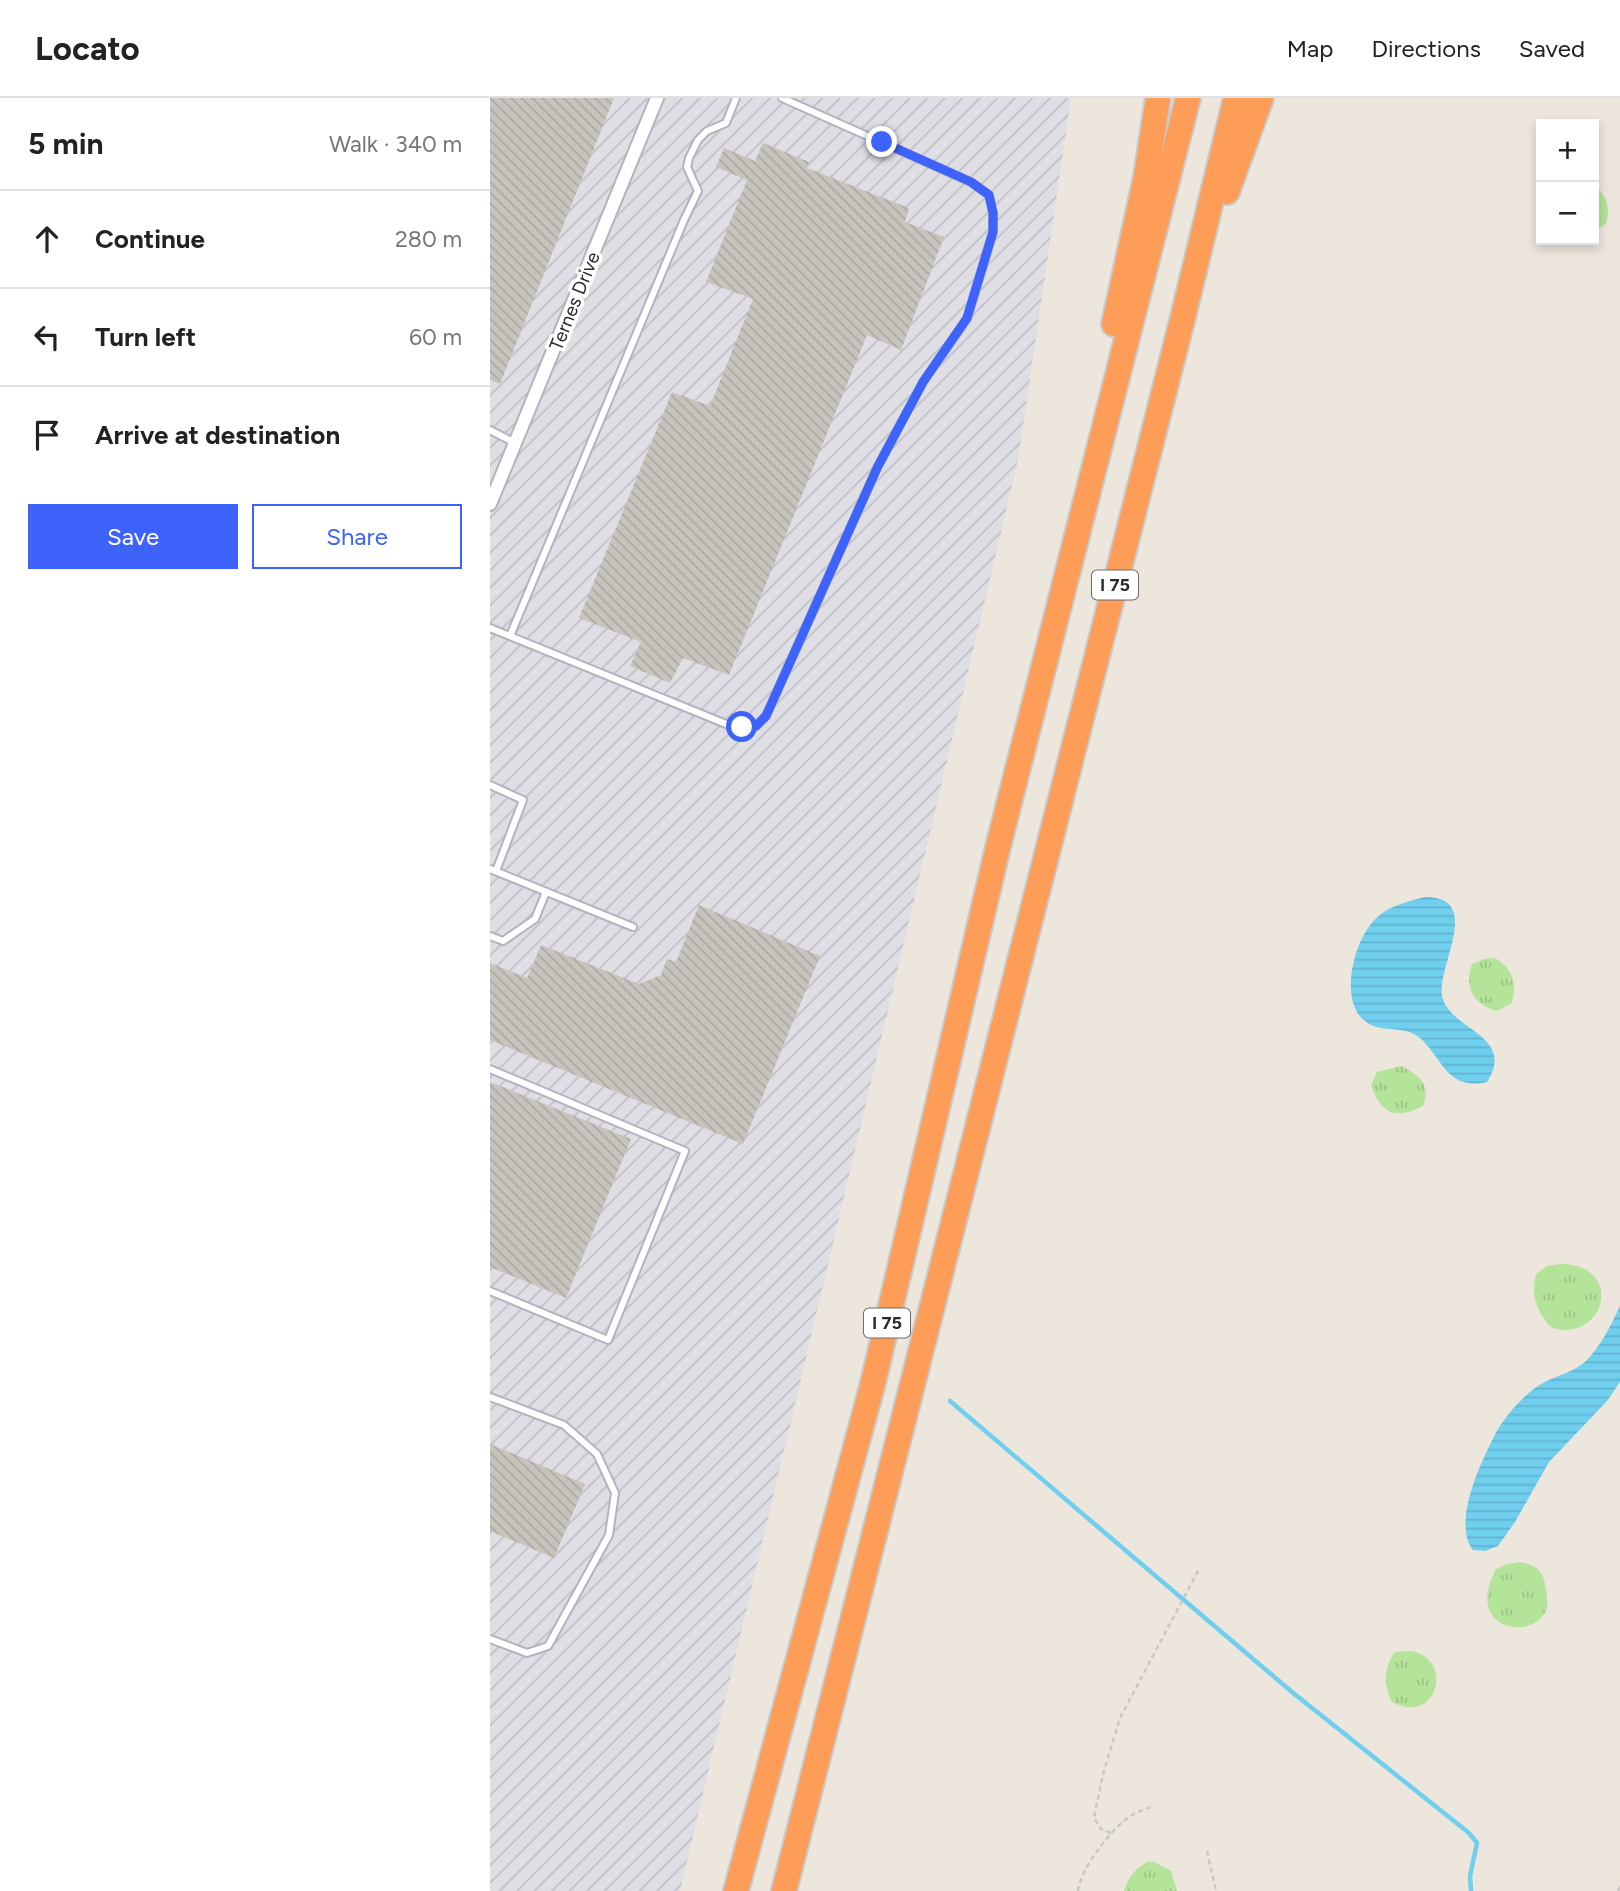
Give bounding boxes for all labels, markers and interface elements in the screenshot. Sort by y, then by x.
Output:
text: Locato [35,29,140,68]
text: Map [1287,34,1333,63]
text: Directions [1371,34,1481,63]
text: Saved [1519,34,1585,63]
map controls [1536,119,1599,245]
button: + [1536,119,1599,182]
text: 5 min [28,125,104,162]
route end [866,126,897,157]
text: Walk · 340 m [329,130,462,158]
button: − [1536,182,1599,245]
icon: ahead [28,220,66,258]
text: Continue [95,223,205,255]
text: 280 m [395,225,462,253]
street label: Ternes Drive [544,248,605,354]
icon: left [28,318,66,356]
text: Turn left [95,321,196,353]
text: 60 m [409,323,462,351]
icon: arrive [28,416,66,454]
text: Arrive at destination [95,419,340,451]
button: Save [28,504,238,569]
button: Share [252,504,462,569]
road number: I 75 [1092,570,1138,600]
route start [726,711,757,742]
road number: I 75 [864,1308,910,1338]

